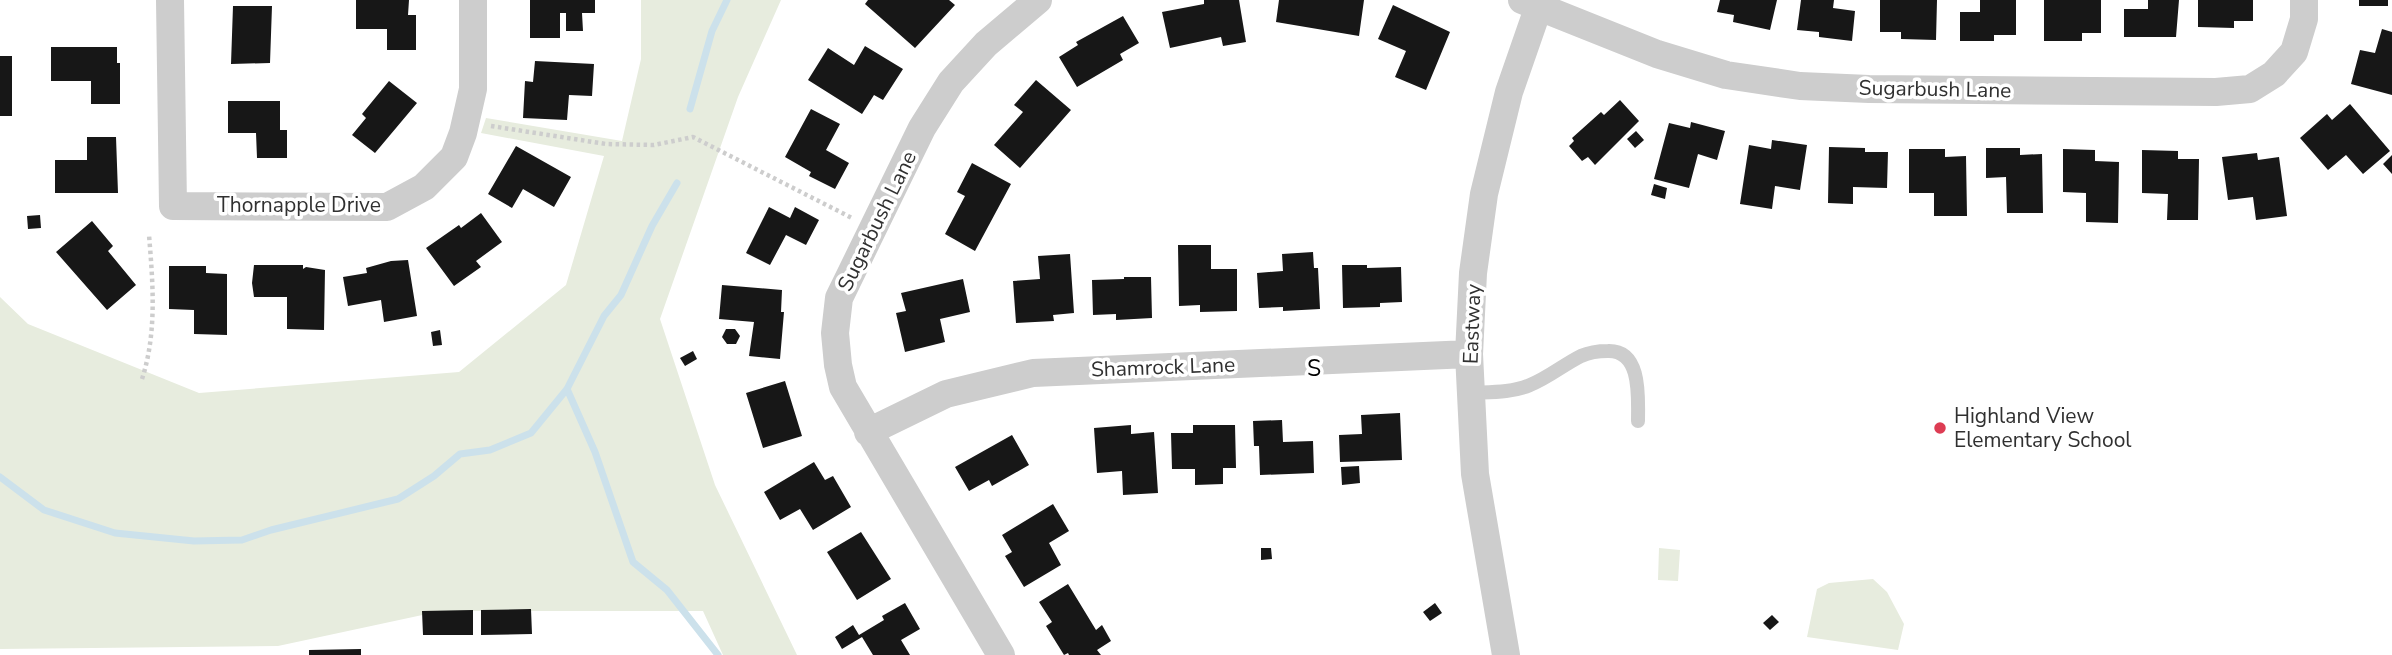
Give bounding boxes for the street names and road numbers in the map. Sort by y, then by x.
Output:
street label: Sugarbush Lane [1858,74,2012,104]
street label: Sugarbush Lane [831,146,923,296]
street label: Thornapple Drive [217,191,381,219]
street label: Eastway [1457,283,1487,364]
street label: Shamrock Lane [1090,350,1236,384]

